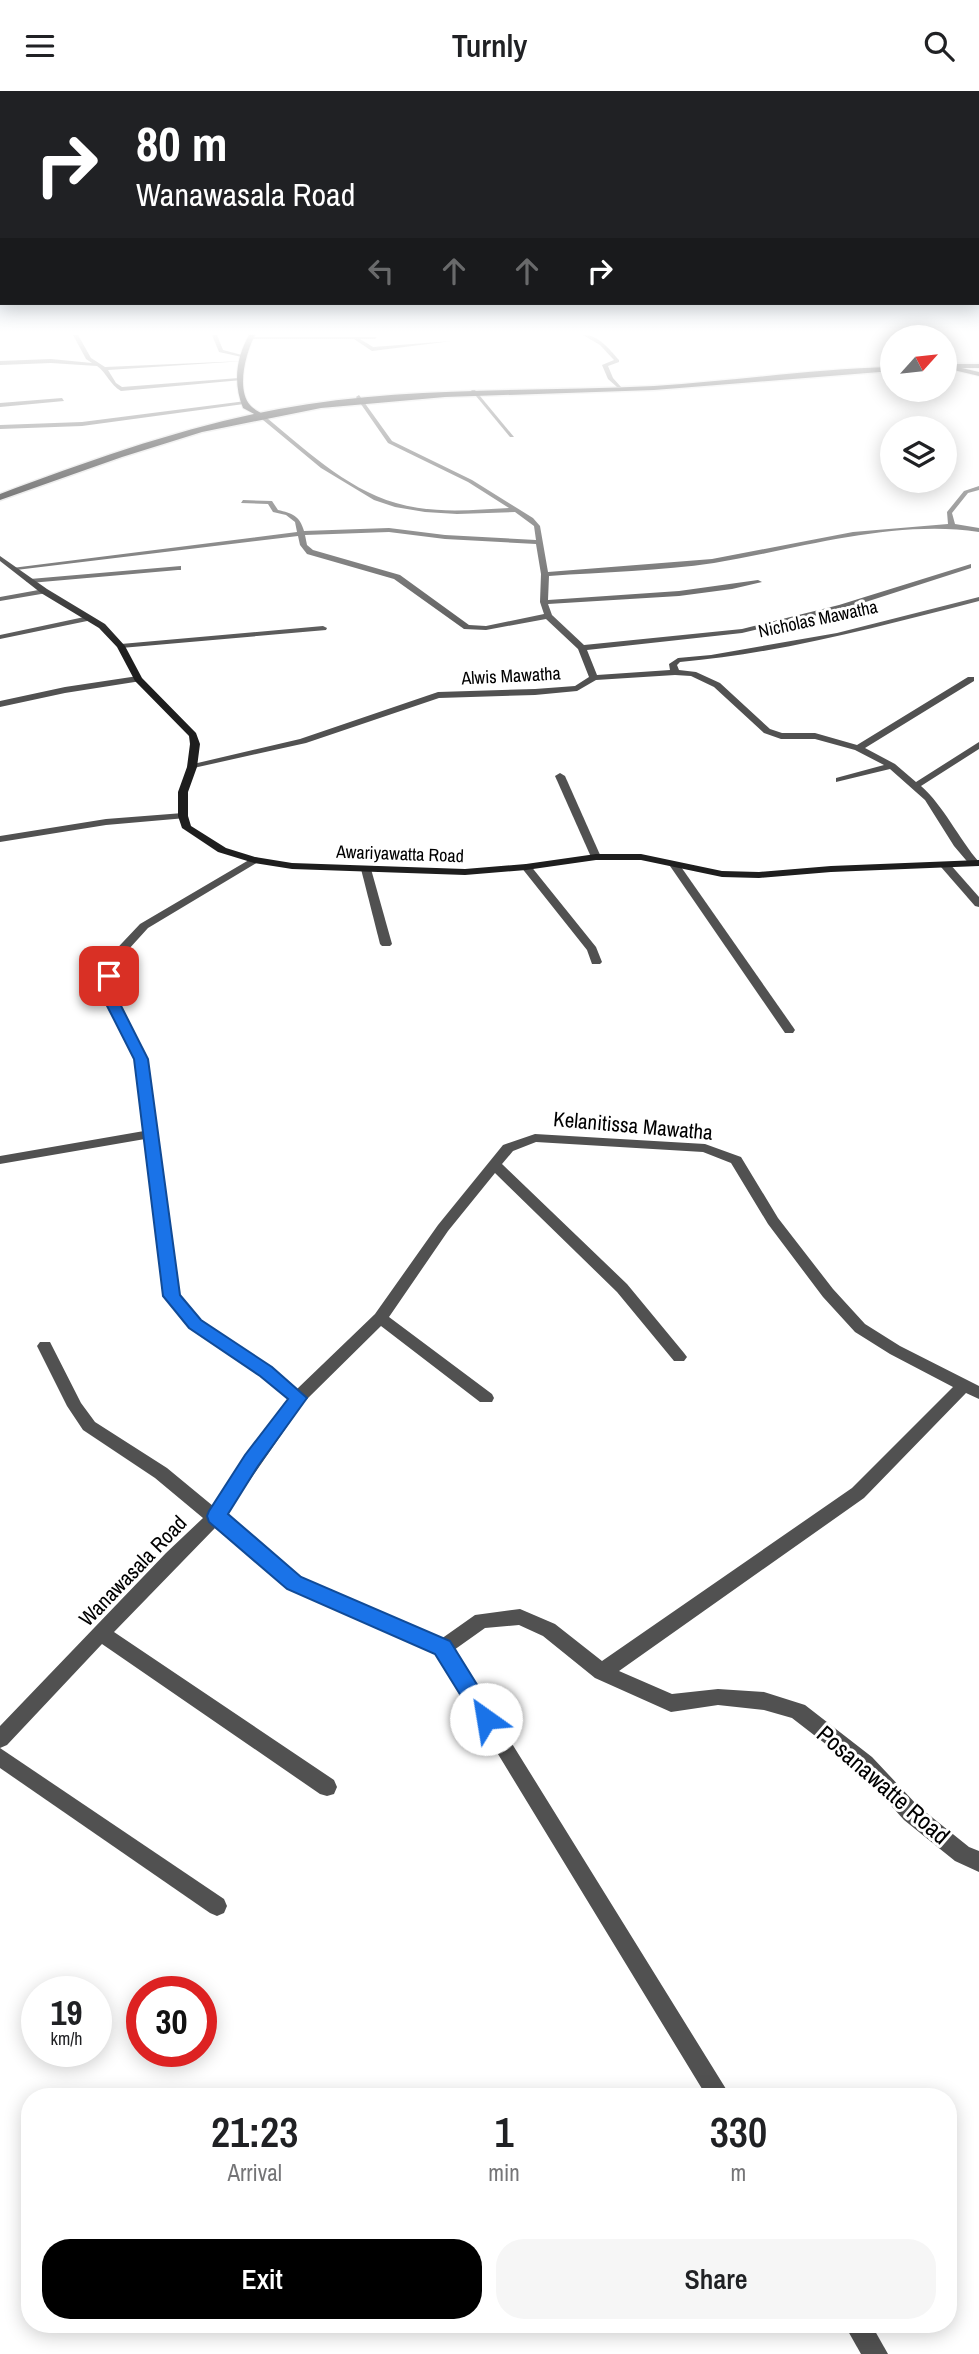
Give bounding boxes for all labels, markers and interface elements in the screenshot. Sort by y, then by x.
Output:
text: Turnly [452,24,527,67]
icon: menu [21,27,59,65]
icon: search [920,27,958,65]
text: 80 m [136,110,228,176]
icon: right [21,119,112,210]
text: Wanawasala Road [136,173,355,216]
icon: left [362,252,400,290]
icon: ahead [435,252,473,290]
icon: ahead [508,252,546,290]
icon: right [581,252,619,290]
north arrow [880,325,957,403]
map controls [880,325,957,493]
button: layers [880,416,957,493]
street label: Nicholas Mawatha [756,594,880,643]
street label: Alwis Mawatha [460,660,561,691]
street label: Awariyawatta Road [335,839,464,868]
pin [79,946,139,1006]
icon: arrive [90,957,128,995]
street label: Kelanitissa Mawatha [552,1104,714,1147]
street label: Wanawasala Road [72,1509,193,1632]
position arrow [449,1682,523,1756]
street label: Posanawatte Road [810,1718,957,1851]
speed limit sign: 30 [126,1976,217,2067]
text: 19 [51,1989,82,2036]
text: km/h [51,2026,83,2051]
text: 21:23 [211,2104,298,2160]
text: 1 [494,2104,514,2160]
text: 330 [710,2104,767,2160]
text: Arrival [227,2157,282,2188]
text: min [488,2157,520,2188]
text: m [731,2157,746,2188]
button: Exit [42,2239,482,2319]
button: Share [496,2239,936,2319]

